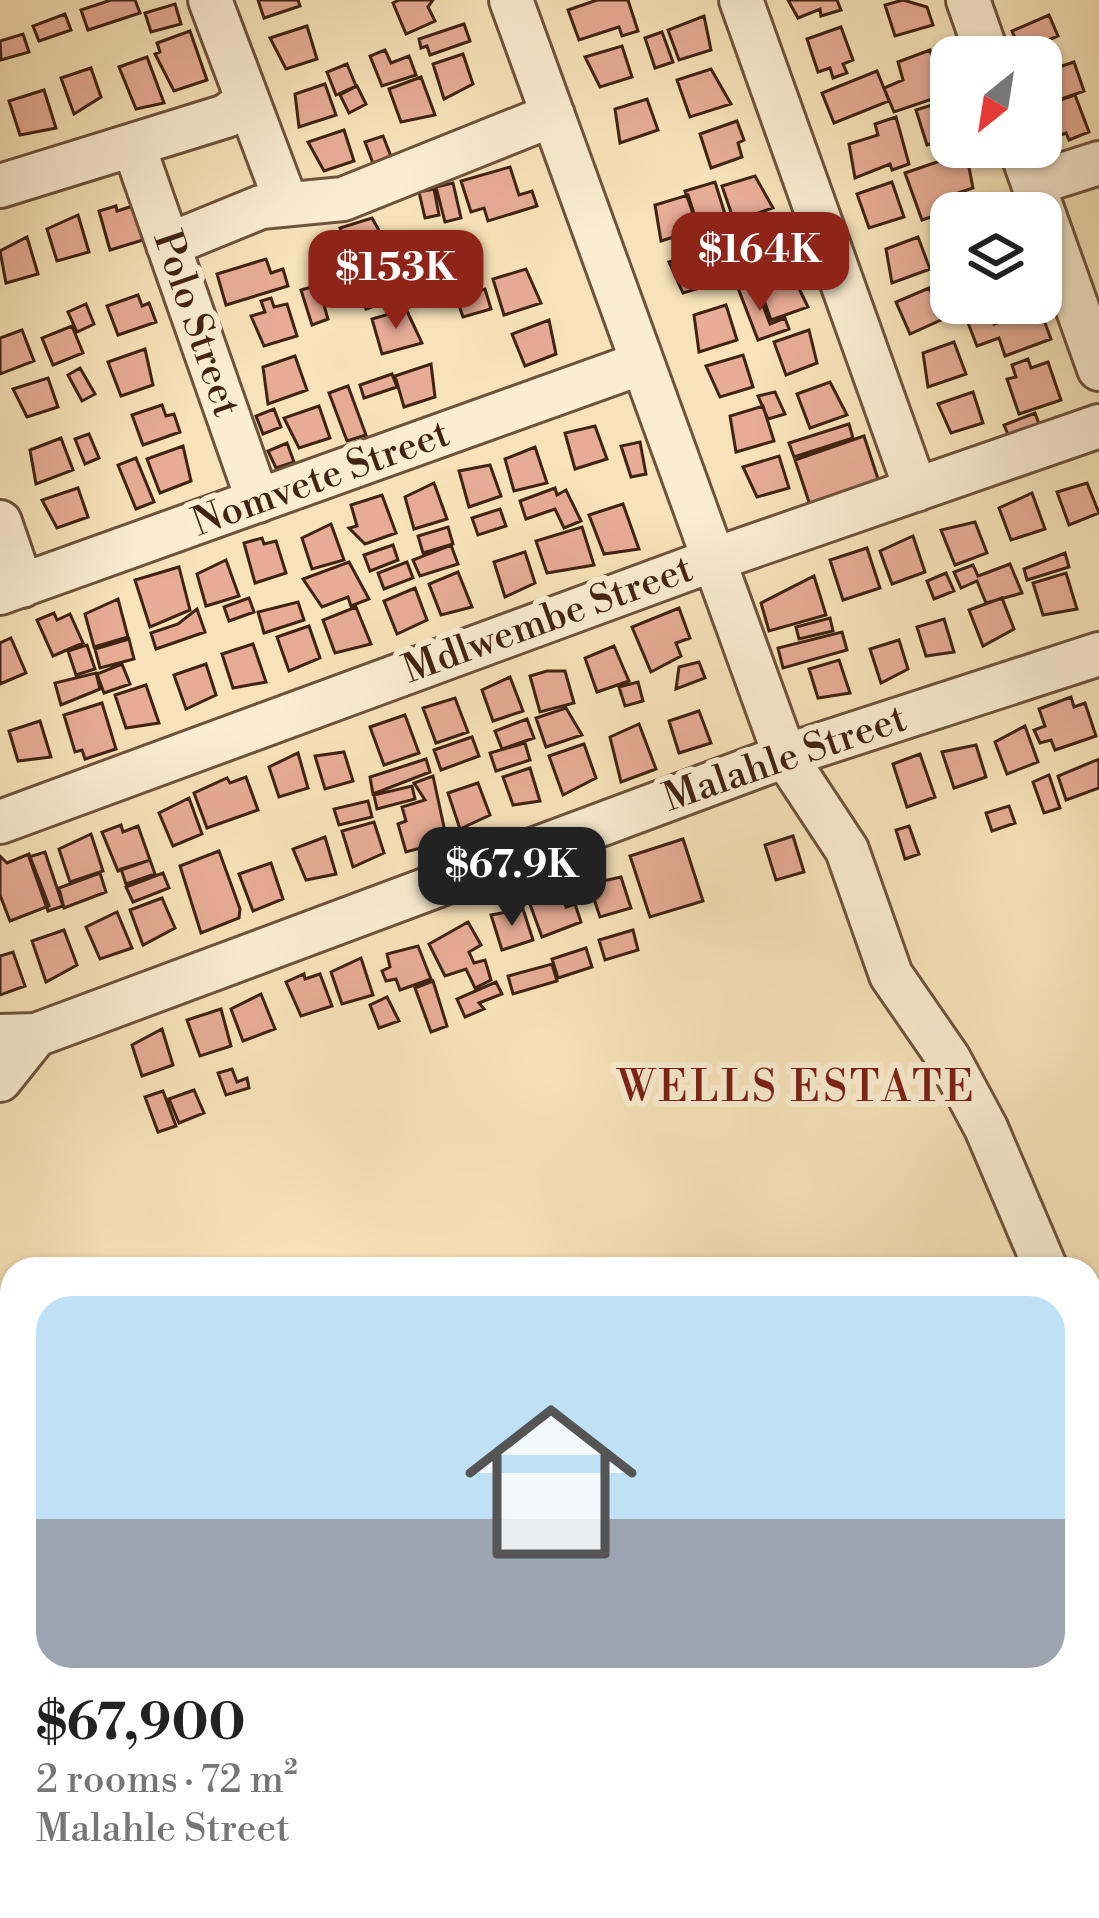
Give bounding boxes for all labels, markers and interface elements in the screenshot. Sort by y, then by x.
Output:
north arrow [930,36,1062,168]
map controls [930,36,1062,324]
button: layers [930,192,1062,324]
pin: $164K [676,212,844,314]
street label: Polo Street [141,225,251,424]
text: $164K [698,226,822,275]
pin: $153K [312,230,480,332]
text: $153K [335,244,457,293]
street label: Nomvete Street [186,410,456,548]
street label: Mdlwembe Street [397,545,700,695]
street label: Malahle Street [657,694,913,824]
pin: $67.9K [414,827,610,929]
text: $67.9K [445,841,579,890]
district label: WELLS ESTATE [615,1062,977,1115]
icon: home [443,1374,659,1590]
text: $67,900 [36,1692,246,1756]
text: 2 rooms · 72 m² [36,1756,298,1805]
text: Malahle Street [36,1805,290,1854]

